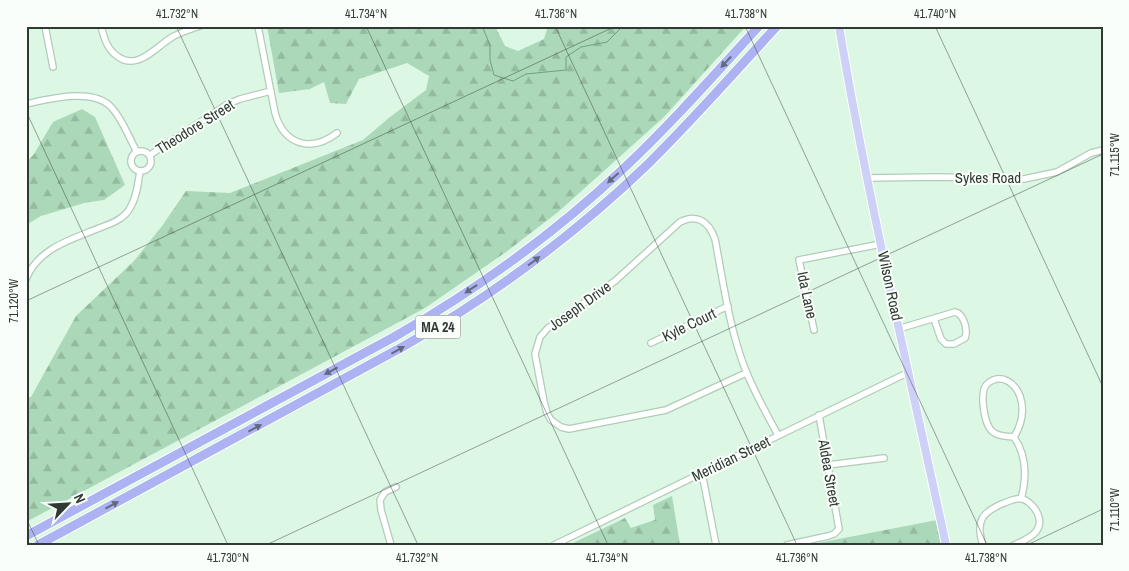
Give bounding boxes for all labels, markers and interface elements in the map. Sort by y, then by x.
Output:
text: 41.732°N [156,6,198,22]
text: 41.734°N [345,6,387,22]
text: 41.736°N [535,6,577,22]
text: 41.738°N [725,6,767,22]
text: 41.740°N [914,6,956,22]
one-way arrow [720,56,732,68]
street label: Theodore Street [151,94,238,159]
text: 71.115°W [1107,133,1123,177]
street label: Sykes Road [955,167,1021,188]
one-way arrow [606,173,619,184]
street label: Wilson Road [873,249,908,323]
one-way arrow [527,256,541,266]
street label: Ida Lane [792,269,823,321]
street label: Joseph Drive [544,276,615,335]
text: 71.120°W [6,278,22,323]
one-way arrow [464,285,478,294]
street label: Kyle Court [658,302,720,347]
road number: MA 24 [416,316,460,338]
one-way arrow [391,346,405,354]
one-way arrow [324,367,338,376]
one-way arrow [248,423,262,432]
street label: Meridian Street [688,430,774,487]
street label: Aldea Street [813,437,846,509]
north arrow [42,478,92,528]
text: 71.110°W [1107,488,1123,532]
text: N [70,491,90,506]
one-way arrow [105,501,119,509]
text: 41.730°N [207,550,249,566]
text: 41.732°N [396,550,438,566]
text: 41.734°N [586,550,628,566]
text: 41.736°N [776,550,818,566]
text: 41.738°N [965,550,1007,566]

